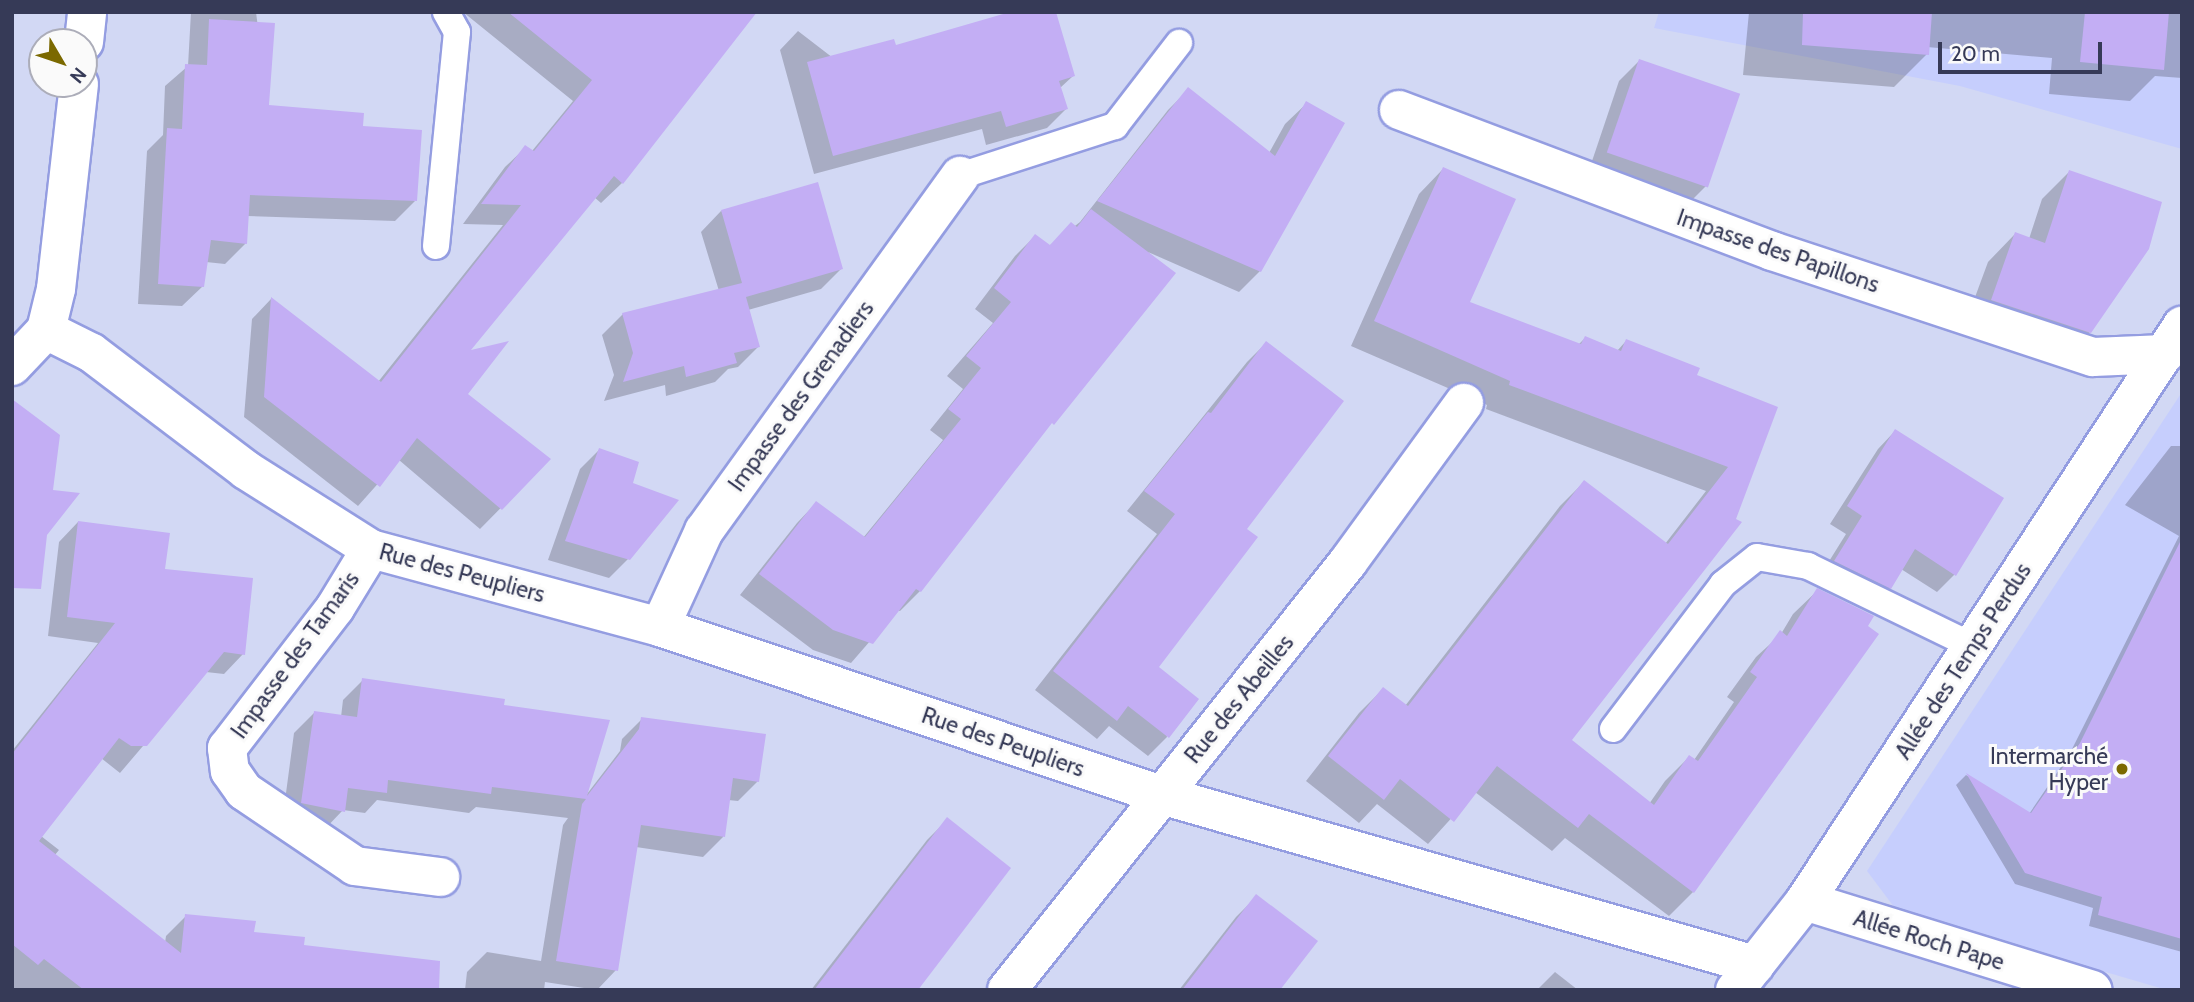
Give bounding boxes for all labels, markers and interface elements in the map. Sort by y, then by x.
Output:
north arrow [28,28,98,98]
scale bar [1942,28,2106,72]
text: 20 m [1951,41,2000,66]
text: N [65,63,91,88]
street label: Impasse des Papillons [1673,203,1883,299]
street label: Impasse des Grenadiers [723,295,879,497]
street label: Rue des Peupliers [376,538,548,608]
street label: Allée des Temps Perdus [1889,558,2037,764]
street label: Impasse des Tamaris [225,566,365,744]
street label: Rue des Abeilles [1179,629,1299,769]
street label: Rue des Peupliers [918,701,1088,783]
place label: Intermarché Hyper [1990,742,2108,796]
marker: Intermarché Hyper [2114,761,2130,777]
street label: Allée Roch Pape [1850,904,2008,976]

